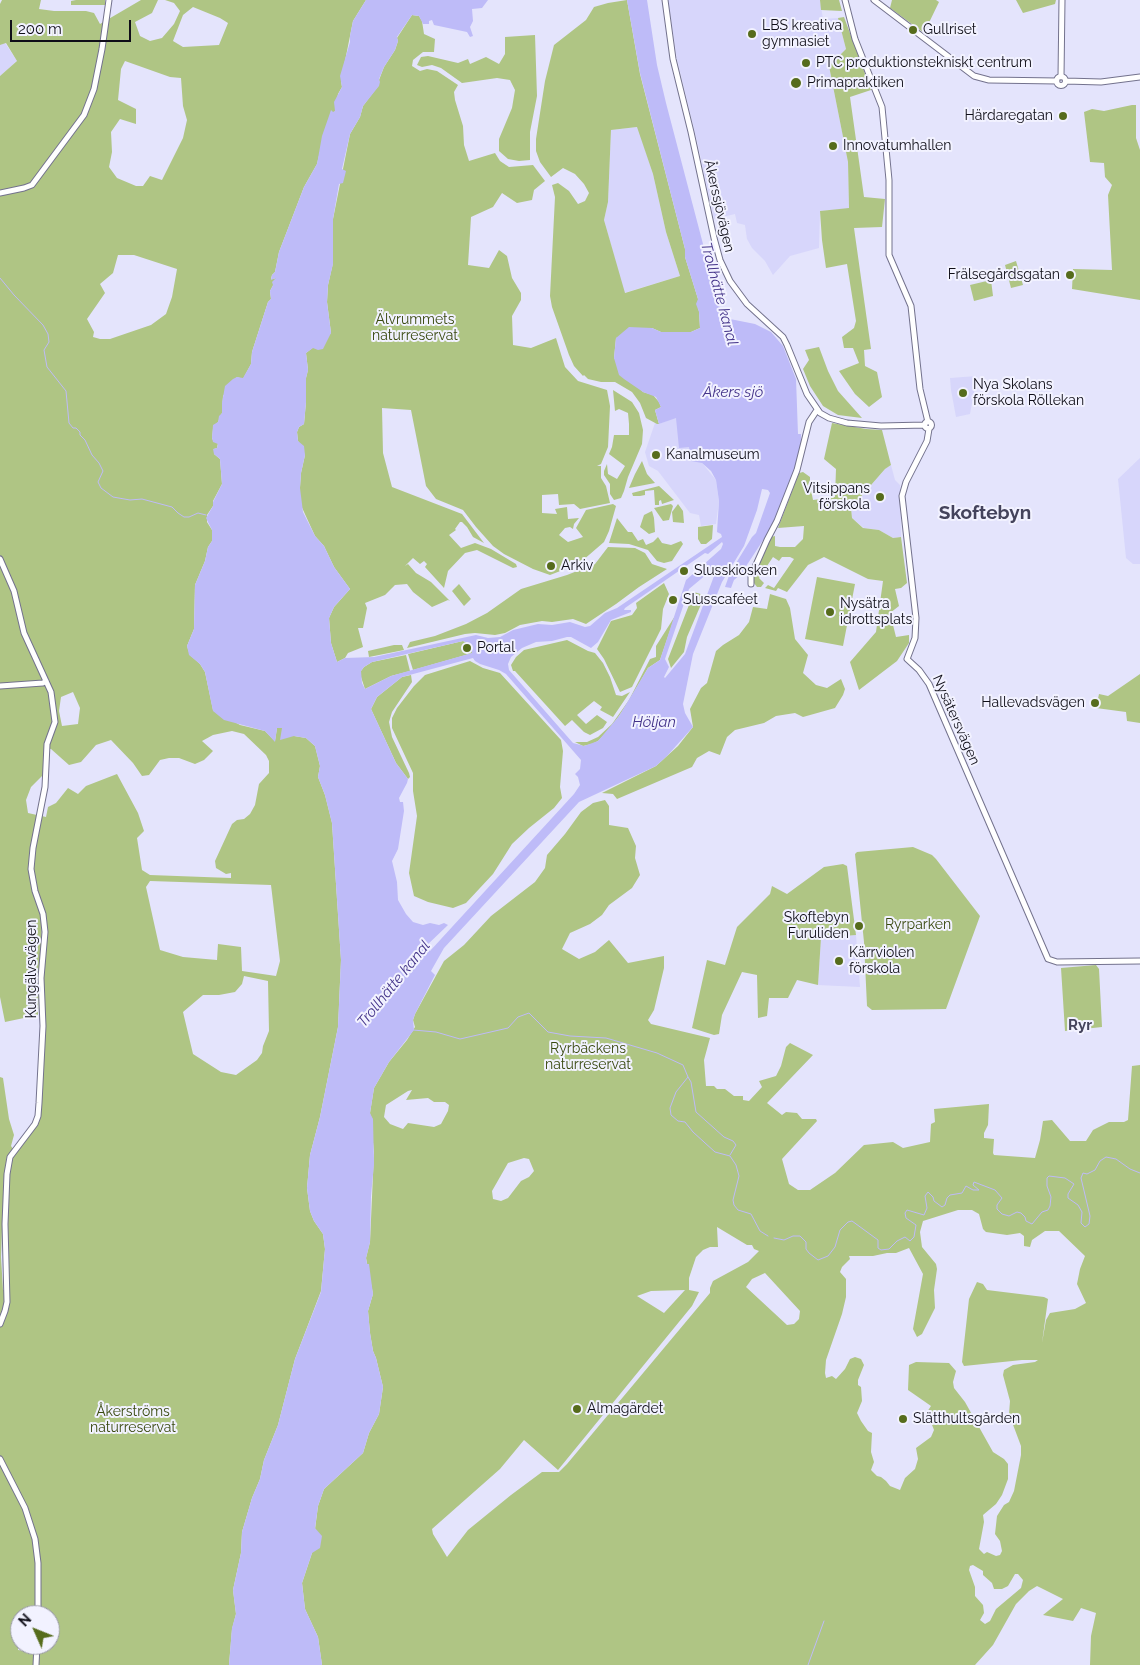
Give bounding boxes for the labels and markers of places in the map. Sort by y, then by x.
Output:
place label: LBS kreativa gymnasiet [762,18,842,50]
place label: Gullriset [923,22,977,38]
marker: Gullriset [907,24,919,36]
marker: LBS kreativa gymnasiet [746,28,758,40]
place label: PTC produktionstekniskt centrum [816,55,1032,71]
marker: PTC produktionstekniskt centrum [800,57,812,69]
place label: Primapraktiken [807,75,904,91]
marker: Primapraktiken [789,76,803,90]
place label: Härdaregatan [964,108,1053,124]
marker: Härdaregatan [1057,110,1069,122]
place label: Innovatumhallen [843,138,951,154]
marker: Innovatumhallen [827,140,839,152]
place label: Frälsegårdsgatan [948,267,1060,283]
marker: Frälsegårdsgatan [1064,269,1076,281]
place label: Nya Skolans förskola Röllekan [973,377,1084,410]
marker: Nya Skolans förskola Röllekan [957,387,969,399]
place label: Kanalmuseum [666,447,760,463]
marker: Kanalmuseum [650,449,662,461]
place label: Vitsippans förskola [803,481,870,514]
marker: Vitsippans förskola [874,491,886,503]
place label: Arkiv [561,558,593,574]
marker: Arkiv [545,560,557,572]
place label: Slusskiosken [694,563,777,579]
marker: Slusskiosken [678,565,690,577]
place label: Slusscaféet [683,592,758,608]
marker: Slusscaféet [667,594,679,606]
place label: Nysätra idrottsplats [840,596,912,628]
marker: Nysätra idrottsplats [824,606,836,618]
place label: Portal [477,640,515,656]
marker: Portal [461,642,473,654]
place label: Hallevadsvägen [981,695,1085,711]
marker: Hallevadsvägen [1089,697,1101,709]
place label: Skoftebyn Furuliden [784,910,849,942]
marker: Skoftebyn Furuliden [853,920,865,932]
place label: Kärrviolen förskola [849,945,914,978]
marker: Kärrviolen förskola [833,955,845,967]
place label: Almagärdet [587,1401,663,1417]
marker: Almagärdet [571,1403,583,1415]
place label: Slätthultsgården [913,1411,1020,1427]
marker: Slätthultsgården [897,1413,909,1425]

